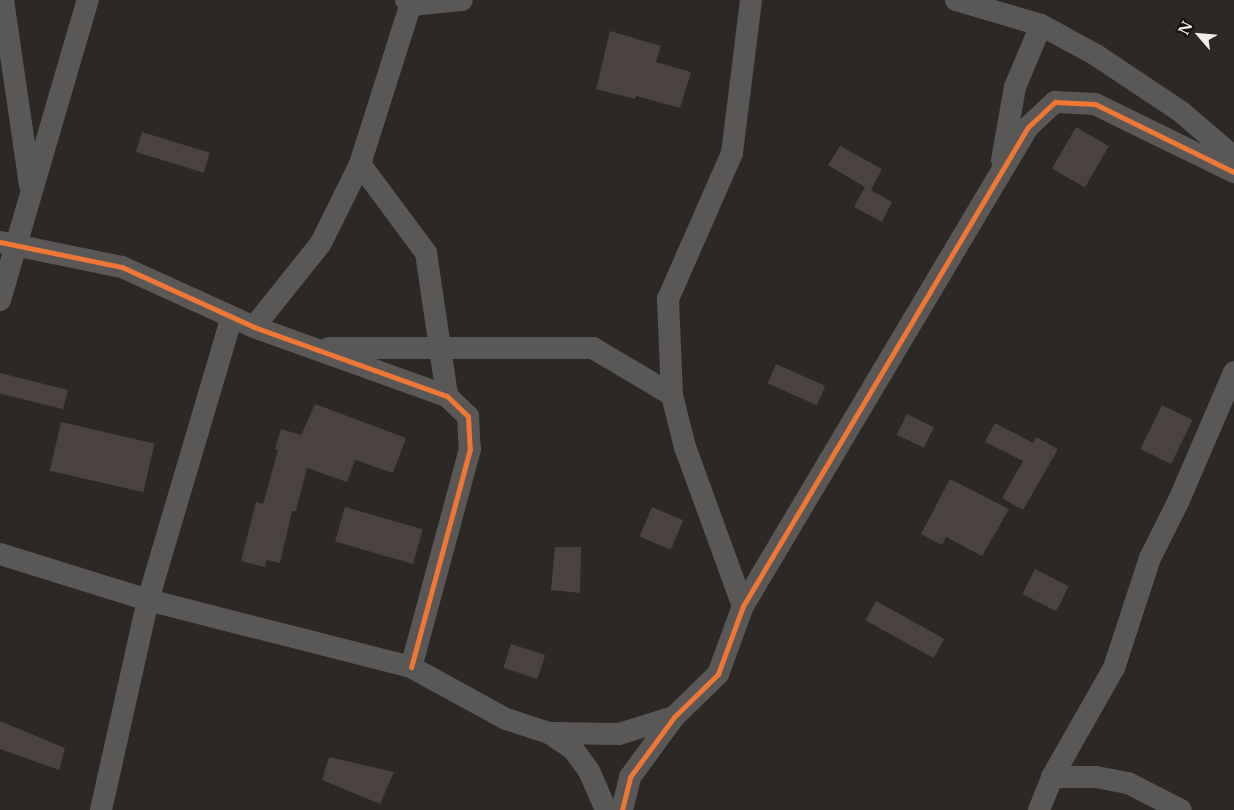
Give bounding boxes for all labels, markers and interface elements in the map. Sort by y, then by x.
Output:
north arrow [1174,10,1224,60]
text: N [1175,18,1197,38]

